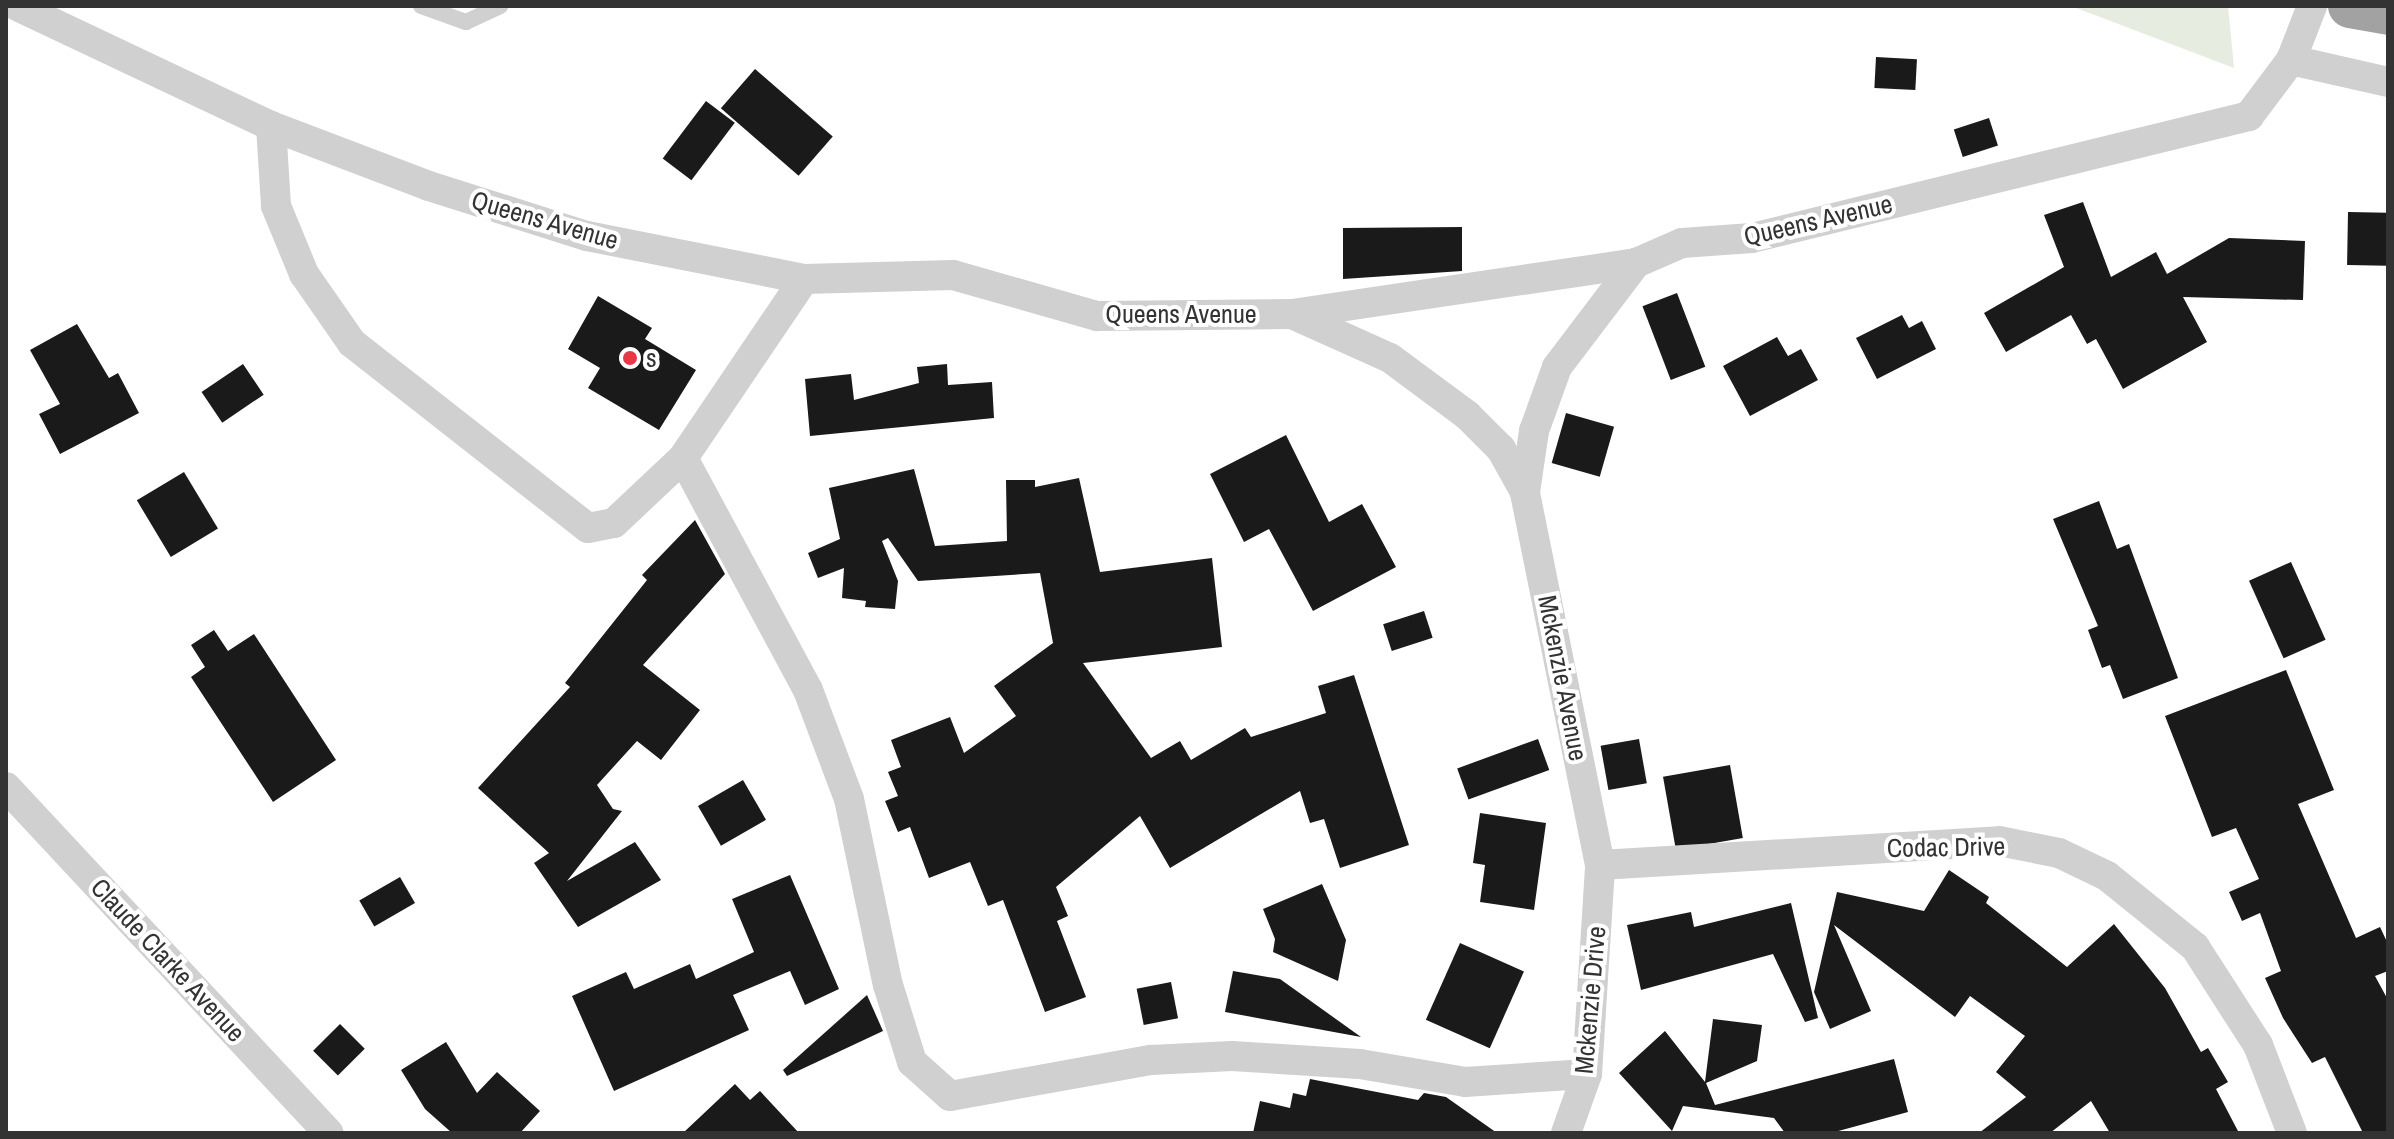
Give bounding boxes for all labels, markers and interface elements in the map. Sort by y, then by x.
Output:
street label: Queens Avenue [467,184,623,256]
street label: Queens Avenue [1740,188,1896,252]
street label: Queens Avenue [1105,298,1257,330]
place label: s [646,342,657,374]
marker: s [621,349,639,367]
street label: Mckenzie Avenue [1532,592,1594,764]
street label: Codac Drive [1886,830,2006,864]
street label: Claude Clarke Avenue [84,871,252,1049]
street label: Mckenzie Drive [1568,925,1612,1075]

